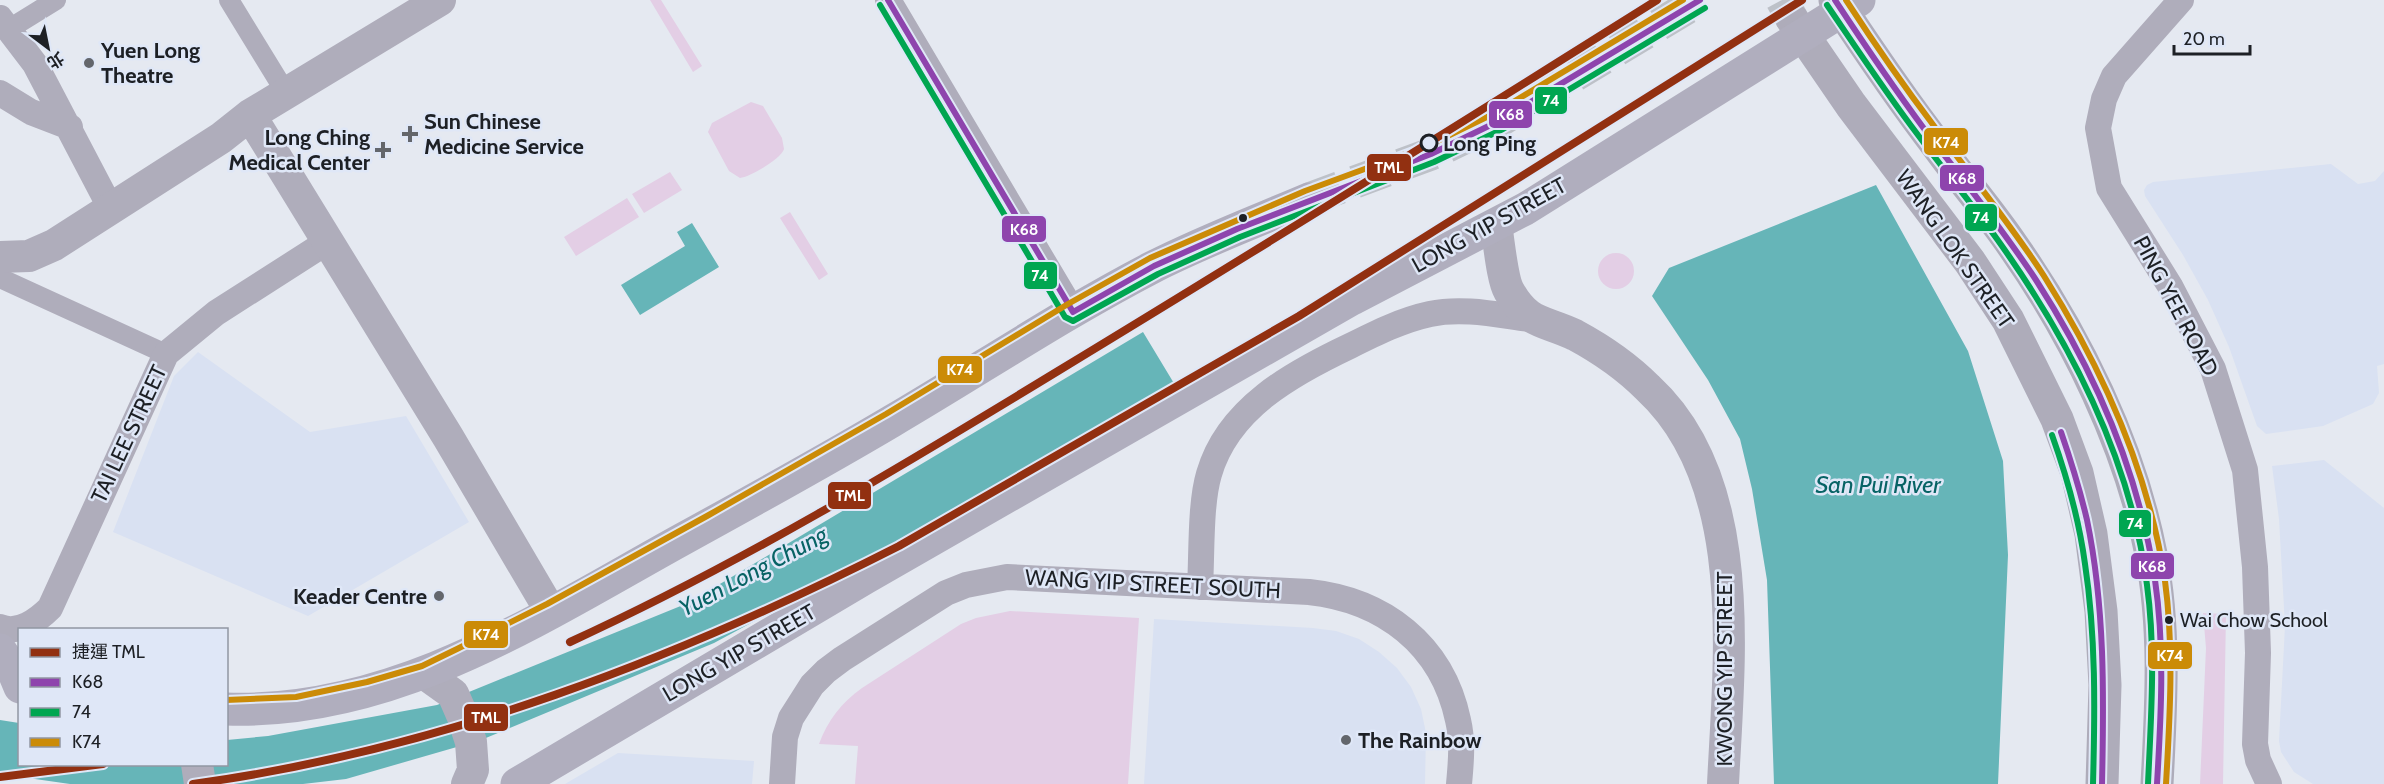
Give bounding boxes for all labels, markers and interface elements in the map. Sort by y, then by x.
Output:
north arrow [18,18,78,78]
scale bar [2174,18,2250,56]
text: 20 m [2183,28,2225,50]
place label: Yuen Long Theatre [100,37,200,89]
text: 北 [44,48,68,73]
marker: Yuen Long Theatre [82,56,96,70]
line badge: 74 [1534,86,1568,115]
text: 74 [1542,91,1560,110]
line badge: K68 [1488,100,1533,129]
text: K68 [1496,105,1524,124]
place label: Sun Chinese Medicine Service [424,108,584,160]
place label: Long Ching Medical Center [228,124,371,176]
marker: Sun Chinese Medicine Service [401,125,419,143]
line badge: K74 [1923,127,1969,156]
place label: Long Ping [1443,130,1536,157]
text: K74 [1932,133,1960,152]
marker: Long Ping [1420,134,1438,152]
marker: Long Ching Medical Center [374,141,392,159]
line badge: TML [1366,153,1412,182]
text: TML [1374,158,1404,177]
street label: WANG LOK STREET [1890,164,2020,334]
line badge: K68 [1939,164,1985,192]
text: K68 [1948,169,1976,188]
street label: LONG YIP STREET [1407,171,1571,279]
line badge: 74 [1964,203,1998,232]
text: 74 [1972,208,1990,227]
unlabelled marker [1237,212,1249,224]
line badge: K68 [1001,215,1047,243]
text: K68 [1010,220,1038,239]
street label: PING YEE ROAD [2128,231,2224,381]
line badge: 74 [1023,261,1058,290]
text: 74 [1031,266,1049,285]
line badge: K74 [937,355,983,384]
text: K74 [946,360,974,379]
street label: TAI LEE STREET [85,361,173,507]
water label: San Pui River [1815,470,1942,499]
line badge: TML [827,481,872,510]
text: TML [835,486,865,505]
line badge: 74 [2118,509,2152,538]
text: 74 [2126,514,2144,533]
water label: Yuen Long Chung [674,519,833,622]
line badge: K68 [2130,552,2175,580]
text: K68 [2138,557,2166,576]
street label: WANG YIP STREET SOUTH [1024,564,1282,604]
street label: KWONG YIP STREET [1711,571,1738,766]
place label: Keader Centre [293,583,427,610]
marker: Keader Centre [432,589,446,603]
street label: LONG YIP STREET [658,598,821,708]
place label: Wai Chow School [2180,608,2328,632]
marker: Wai Chow School [2163,614,2175,626]
line badge: K74 [463,620,509,649]
text: K74 [472,625,500,644]
legend [18,628,228,766]
text: 捷運 TML [72,641,145,663]
line badge: K74 [2147,641,2193,670]
text: K74 [2156,646,2184,665]
text: K68 [72,671,103,693]
text: 74 [72,701,91,723]
line badge: TML [463,703,509,732]
text: TML [471,708,501,727]
place label: The Rainbow [1358,727,1481,754]
text: K74 [72,731,101,753]
marker: The Rainbow [1339,733,1353,747]

